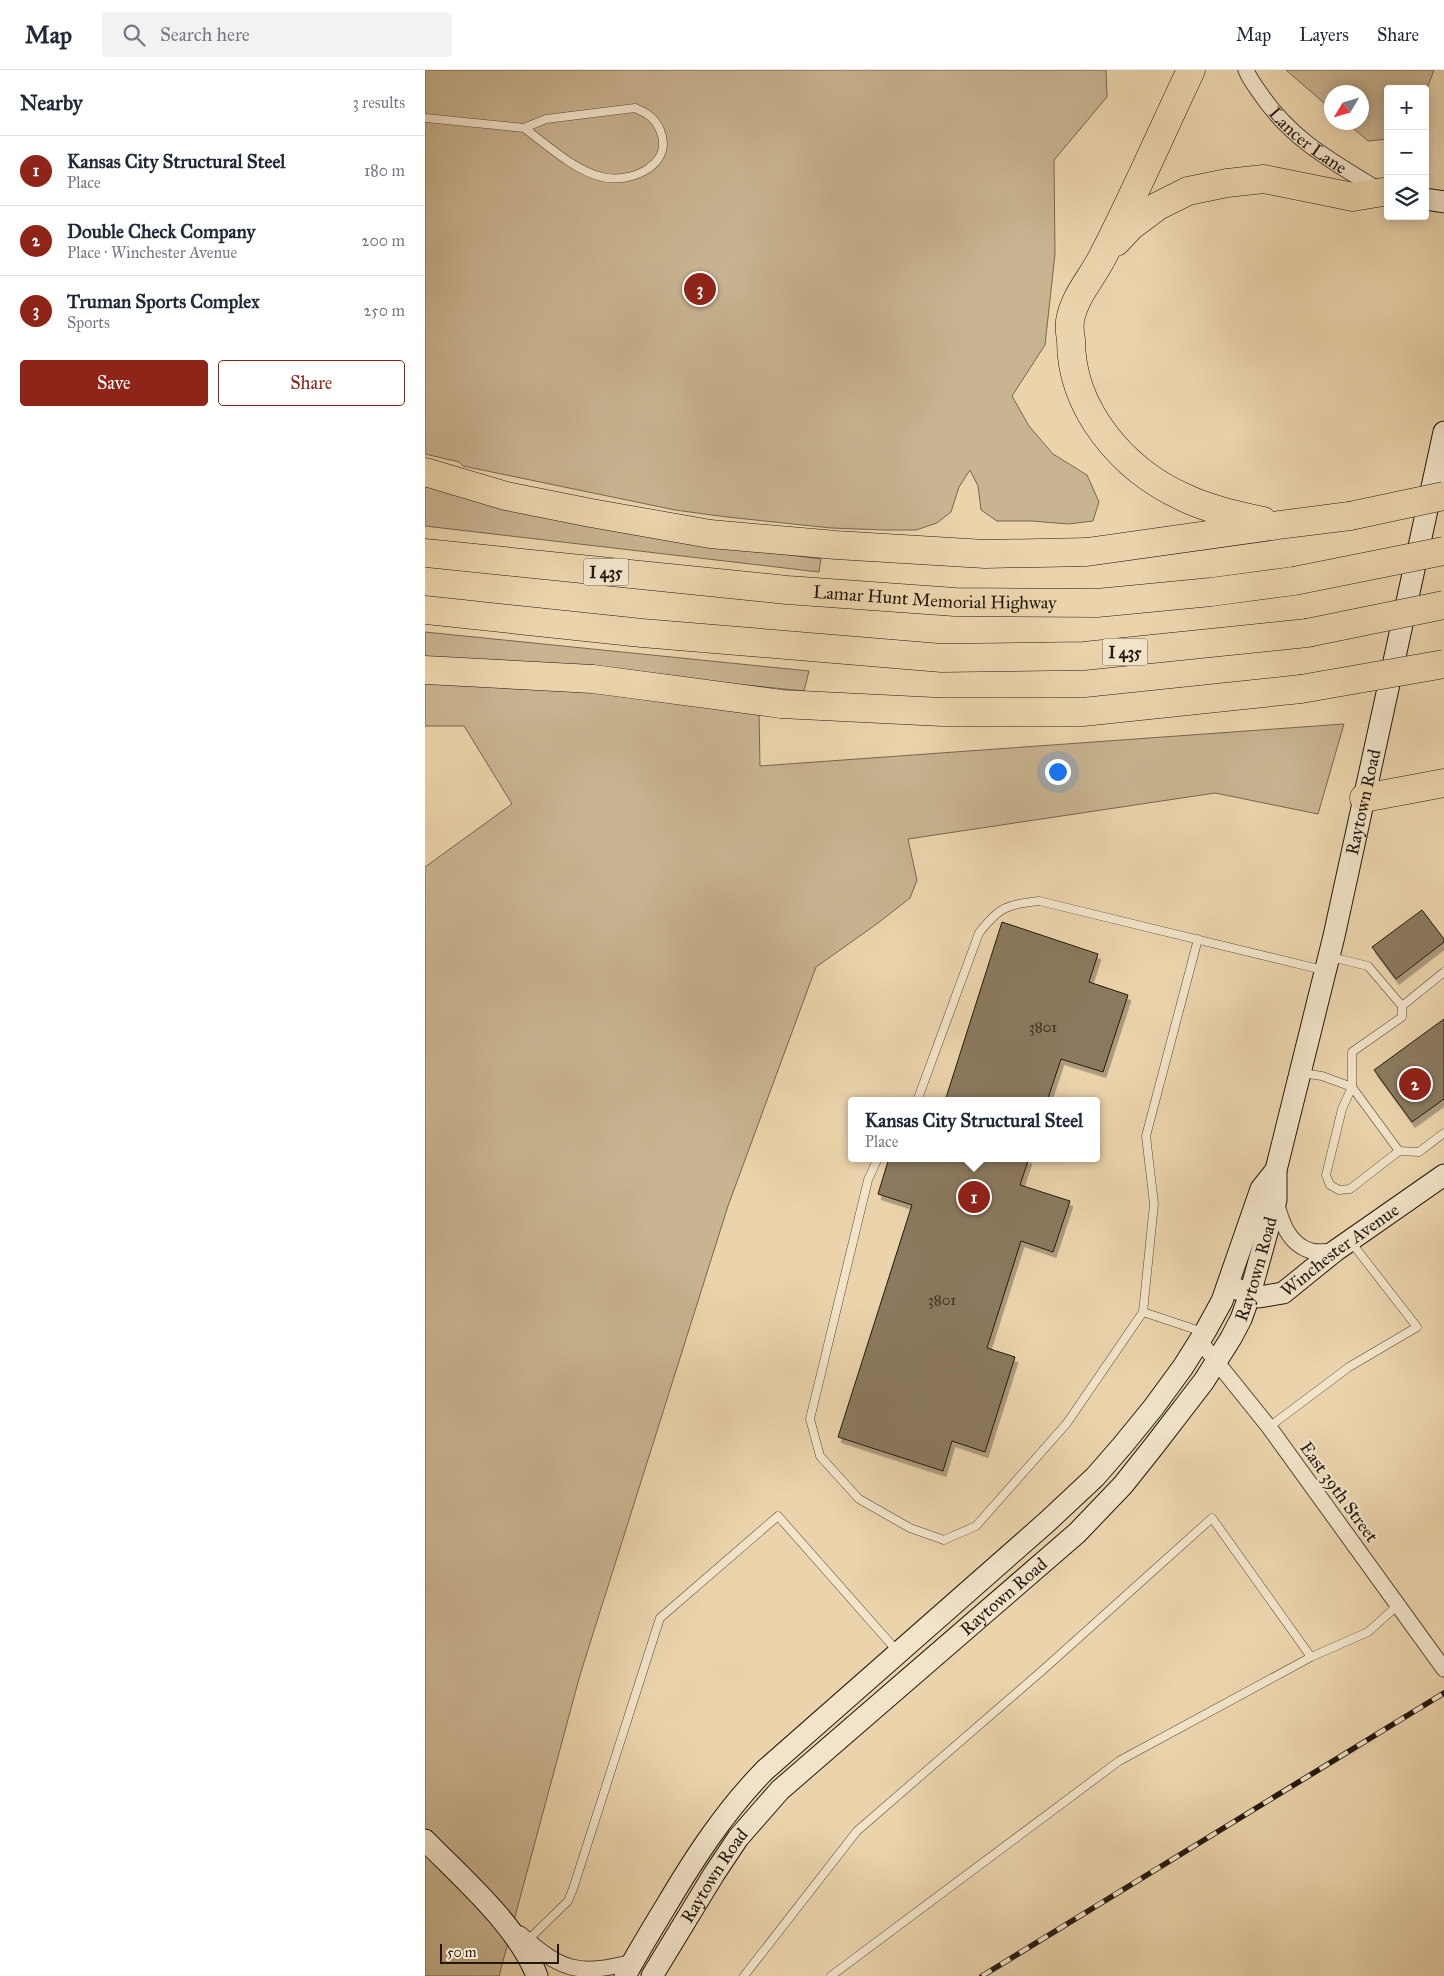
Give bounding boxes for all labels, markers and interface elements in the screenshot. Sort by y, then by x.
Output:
search box [102,12,452,57]
text: Map [25,20,72,50]
icon: search [120,21,148,49]
text: Search here [160,23,250,46]
text: Map [1236,24,1271,46]
text: Layers [1299,24,1349,46]
text: Share [1377,24,1419,46]
north arrow [1324,85,1369,130]
map controls [1384,85,1429,220]
button: + [1384,85,1429,130]
text: Nearby [20,90,83,116]
text: 3 results [352,93,405,112]
street label: Lancer Lane [1264,103,1351,179]
button: − [1384,130,1429,175]
text: Kansas City Structural Steel [67,150,285,173]
text: 1 [33,161,39,180]
text: 180 m [364,161,405,180]
text: Place [67,173,101,192]
button: layers [1384,175,1429,220]
text: Double Check Company [67,220,255,243]
text: 2 [32,231,40,250]
text: 200 m [362,231,405,250]
text: Place · Winchester Avenue [67,243,237,262]
pin: 3 [684,270,716,308]
text: Truman Sports Complex [67,290,260,313]
text: 3 [33,301,39,320]
text: 250 m [364,301,405,320]
text: Sports [67,313,110,332]
button: Save [20,360,208,406]
button: Share [218,360,405,406]
road number: I 435 [583,558,629,586]
street label: Lamar Hunt Memorial Highway [812,581,1057,614]
road number: I 435 [1103,638,1147,666]
street label: Raytown Road [1341,747,1385,857]
your location [1045,759,1071,785]
house number: 3801 [1029,1018,1057,1036]
pin: 2 [1399,1065,1431,1103]
popup [848,1097,1100,1162]
text: Kansas City Structural Steel [865,1109,1083,1132]
text: Place [865,1132,898,1151]
pin: 1 [958,1178,990,1216]
street label: Winchester Avenue [1276,1199,1403,1301]
street label: Raytown Road [1230,1214,1282,1324]
house number: 3801 [928,1291,956,1309]
street label: East 39th Street [1295,1437,1383,1547]
street label: Raytown Road [956,1553,1052,1640]
street label: Raytown Road [676,1824,752,1927]
scale bar [440,1941,559,1964]
text: 50 m [447,1944,476,1961]

